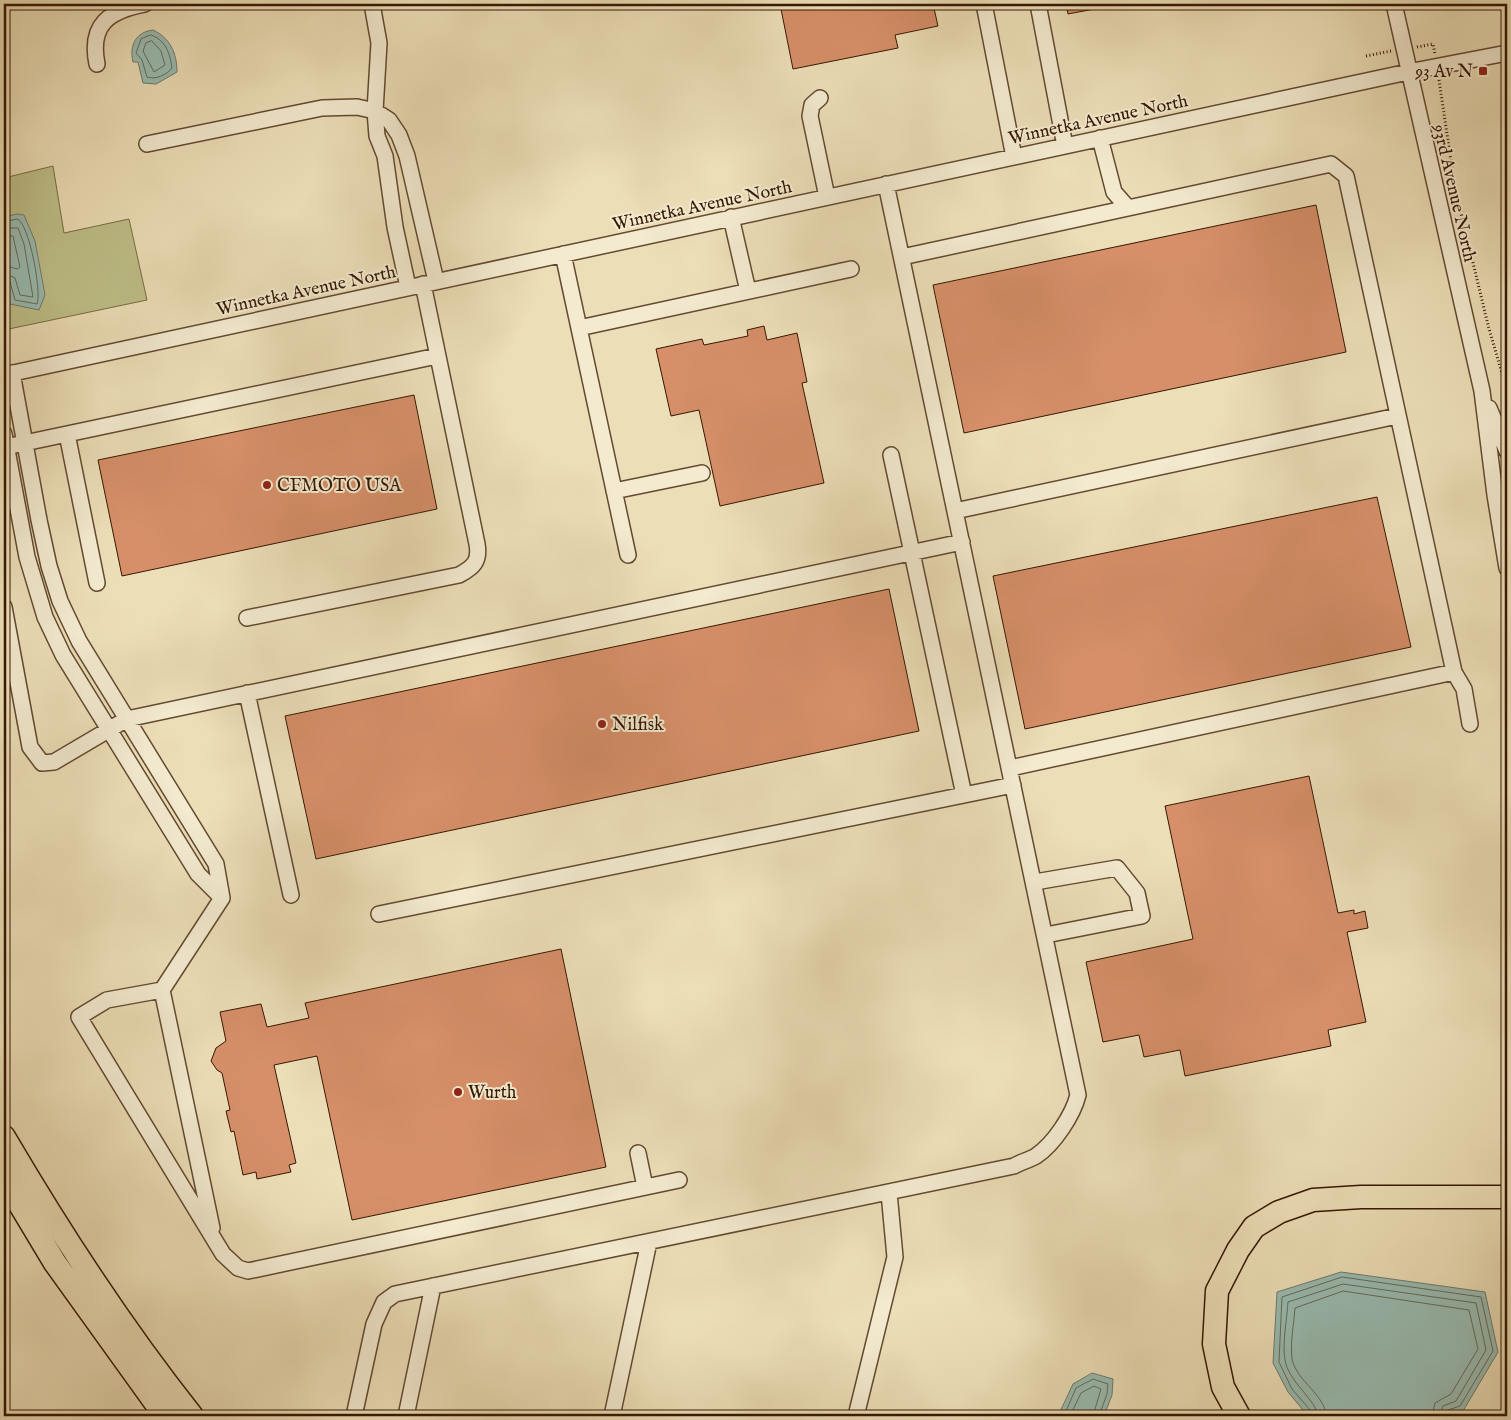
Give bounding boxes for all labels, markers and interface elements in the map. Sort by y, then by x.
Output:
place label: 93 Av N [1414,61,1473,84]
marker: 93 Av N [1477,65,1489,77]
street label: Winnetka Avenue North [1006,90,1191,151]
street label: 93rd Avenue North [1426,121,1481,265]
street label: Winnetka Avenue North [610,176,795,237]
street label: Winnetka Avenue North [214,261,399,322]
place label: CFMOTO USA [277,475,402,498]
marker: CFMOTO USA [261,479,273,491]
place label: Nilfisk [612,714,664,737]
marker: Nilfisk [596,718,608,730]
place label: Wurth [468,1082,517,1105]
marker: Wurth [452,1086,464,1098]

